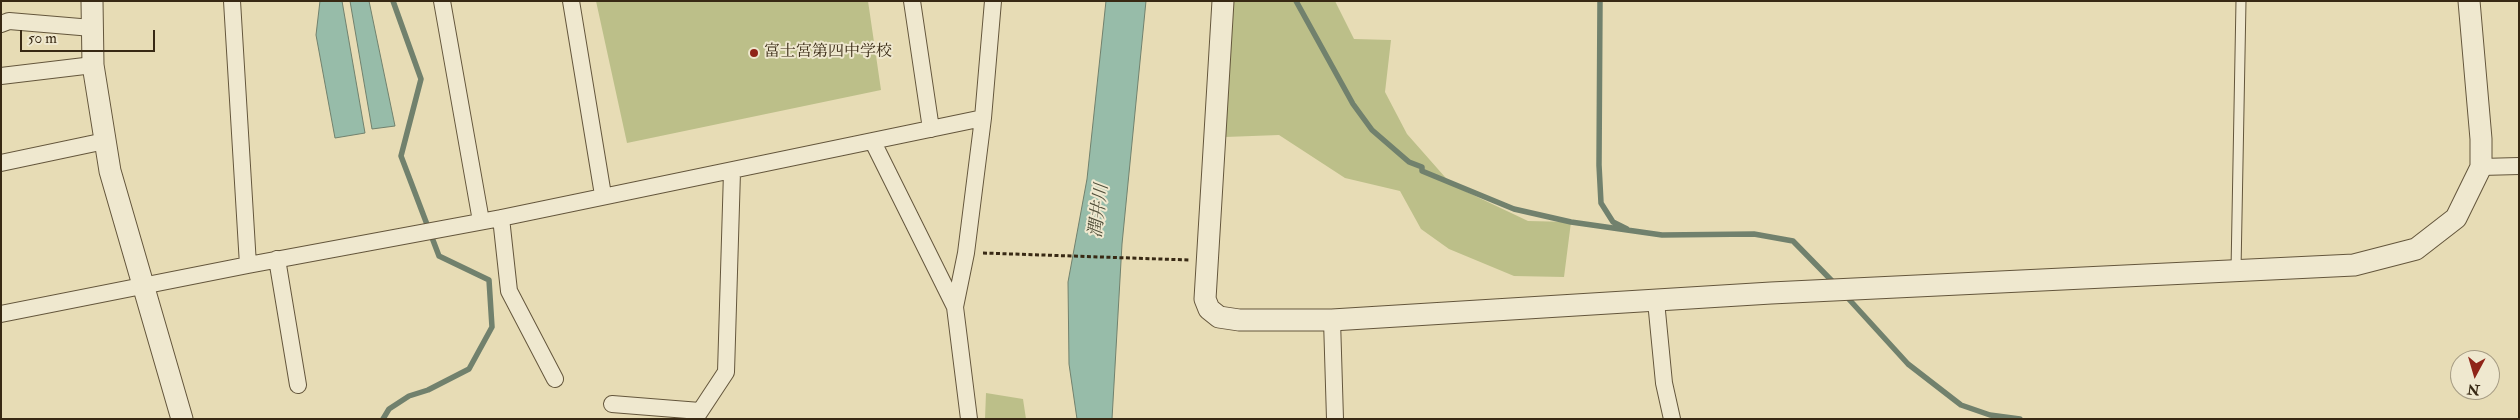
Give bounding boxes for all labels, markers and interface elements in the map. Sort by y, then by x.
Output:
scale bar [22,20,158,52]
text: 50 m [28,29,57,48]
place label: 富士宮第四中学校 [764,43,892,63]
marker: 富士宮第四中学校 [748,47,760,59]
water label: 潤井川 [1086,183,1114,239]
north arrow [2450,350,2500,400]
text: N [2466,380,2481,399]

